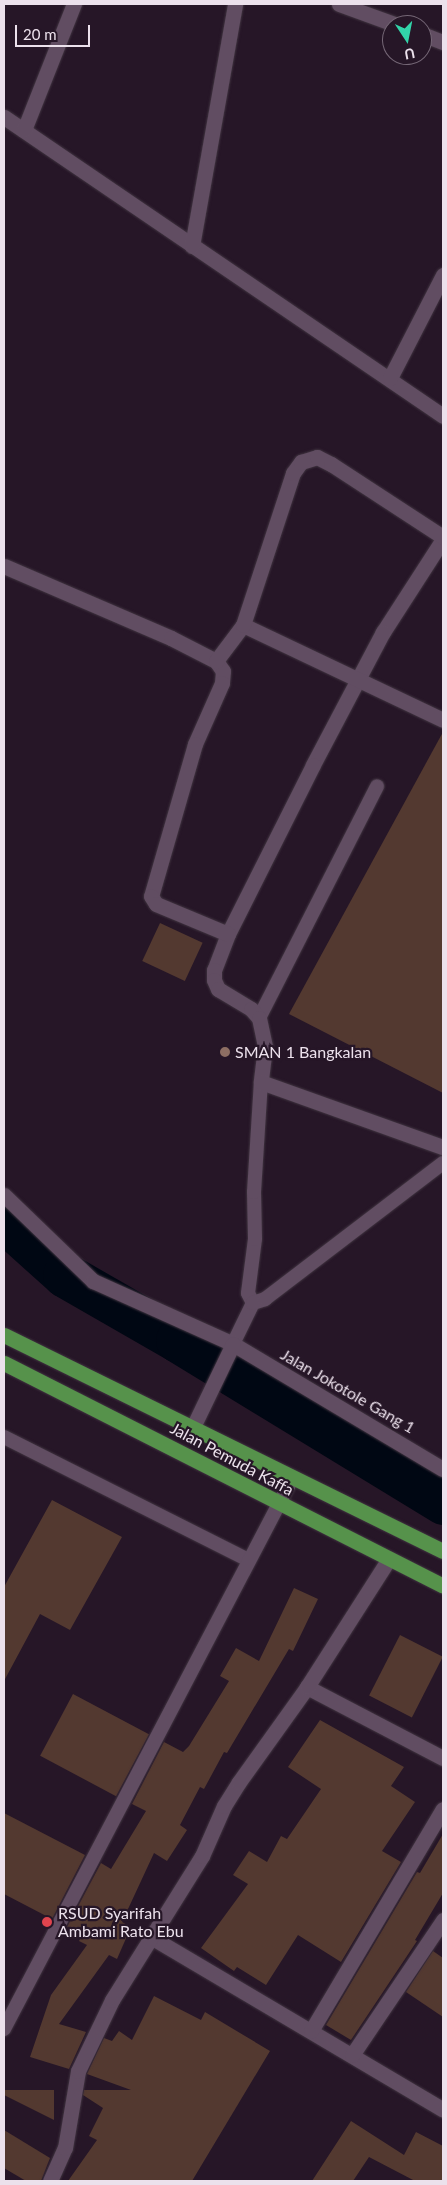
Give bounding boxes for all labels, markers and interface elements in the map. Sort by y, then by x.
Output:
scale bar [18,15,92,47]
north arrow [382,15,432,65]
text: 20 m [23,25,57,43]
text: U [403,45,416,64]
place label: SMAN 1 Bangkalan [235,1042,371,1062]
marker: SMAN 1 Bangkalan [219,1046,231,1058]
street label: Jalan Jokotole Gang 1 [277,1345,419,1437]
street label: Jalan Pemuda Kaffa [167,1418,297,1500]
place label: RSUD Syarifah Ambami Rato Ebu [58,1903,184,1941]
marker: RSUD Syarifah Ambami Rato Ebu [40,1915,54,1929]

